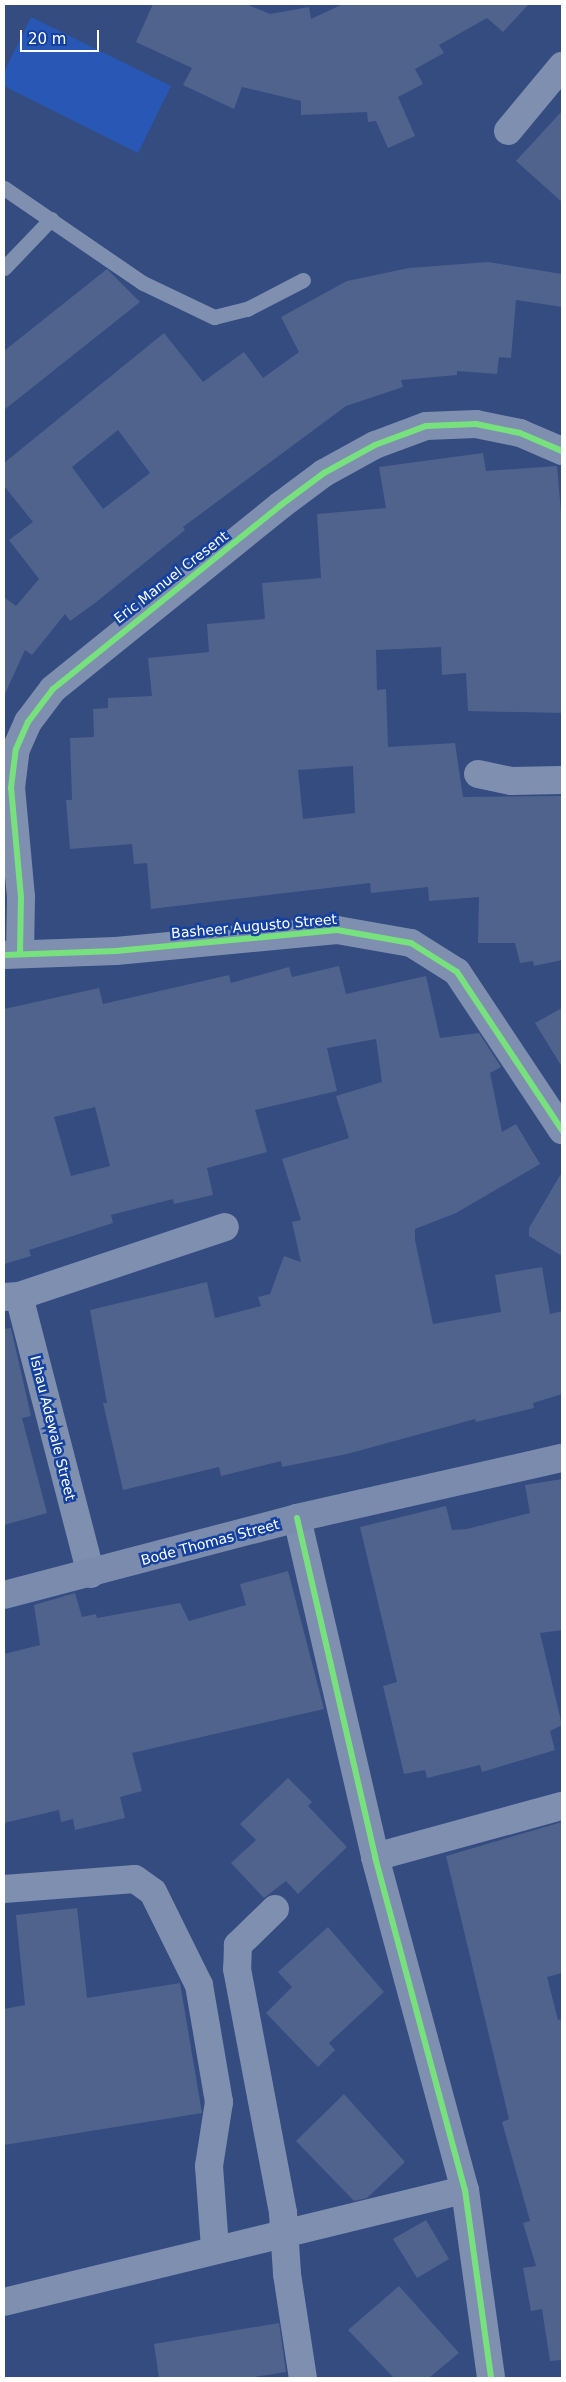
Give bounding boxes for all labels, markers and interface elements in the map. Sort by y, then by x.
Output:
scale bar [22,20,101,52]
text: 20 m [28,30,66,48]
street label: Eric Manuel Cresent [111,527,231,627]
street label: Basheer Augusto Street [170,910,338,942]
street label: Ishau Adewale Street [27,1354,79,1502]
street label: Bode Thomas Street [139,1515,281,1569]

